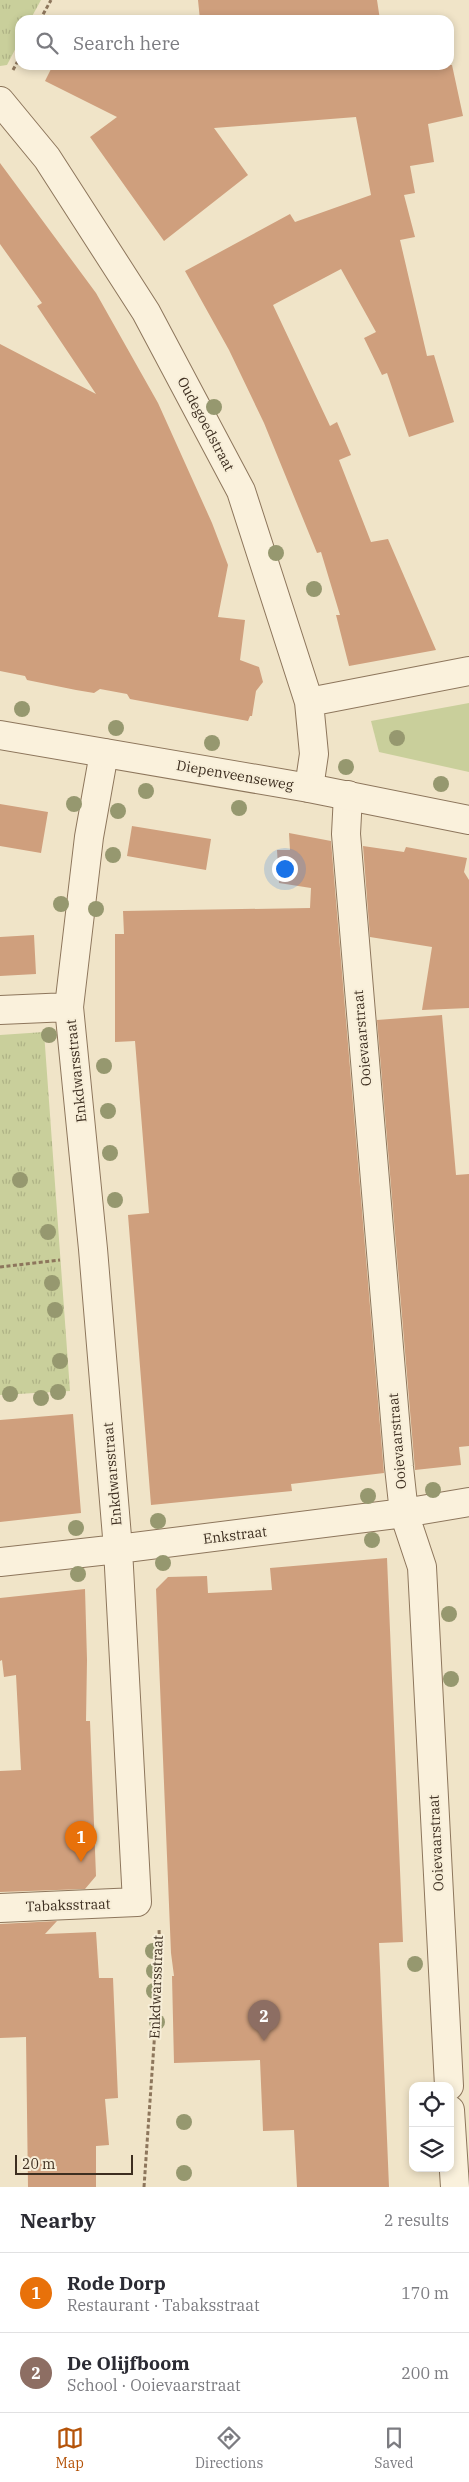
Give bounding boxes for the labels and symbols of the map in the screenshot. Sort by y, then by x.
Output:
street label: Oudegoedstraat [174,374,238,474]
street label: Diepenveenseweg [175,756,295,794]
your location [272,856,298,882]
street label: Ooievaarstraat [349,989,375,1087]
street label: Enkdwarsstraat [62,1018,90,1124]
street label: Ooievaarstraat [384,1392,410,1490]
street label: Enkdwarsstraat [99,1421,125,1526]
street label: Enkstraat [202,1522,268,1548]
street label: Ooievaarstraat [424,1794,448,1892]
pin: 1 [65,1821,97,1862]
street label: Tabaksstraat [25,1895,111,1915]
street label: Enkdwarsstraat [145,1935,167,2039]
pin: 2 [248,2000,280,2041]
scale bar [15,2152,132,2175]

